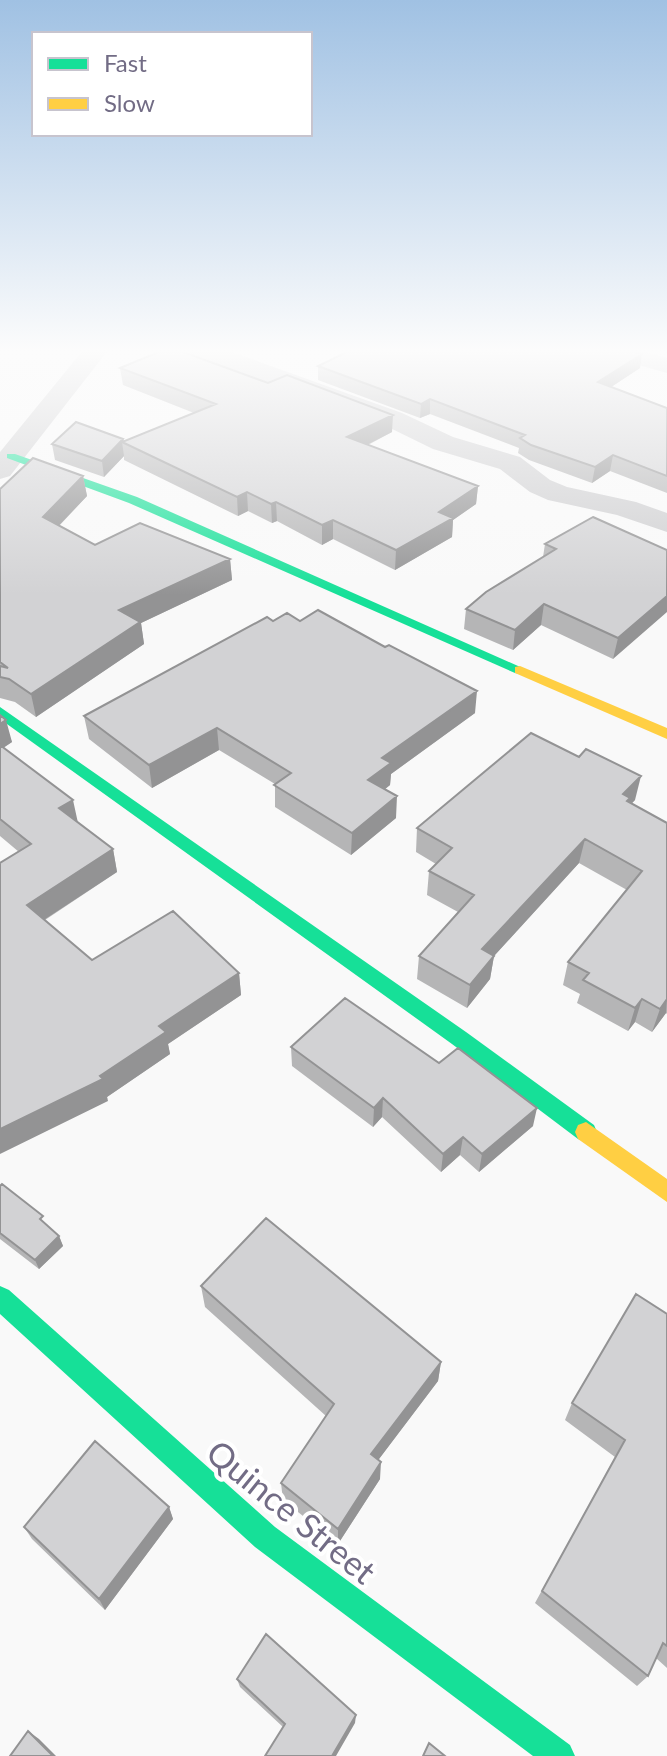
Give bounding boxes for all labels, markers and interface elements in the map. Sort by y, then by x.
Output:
legend [32,32,312,136]
text: Fast [104,48,147,77]
text: Slow [104,88,155,117]
street label: Quince Street [199,1431,385,1591]

